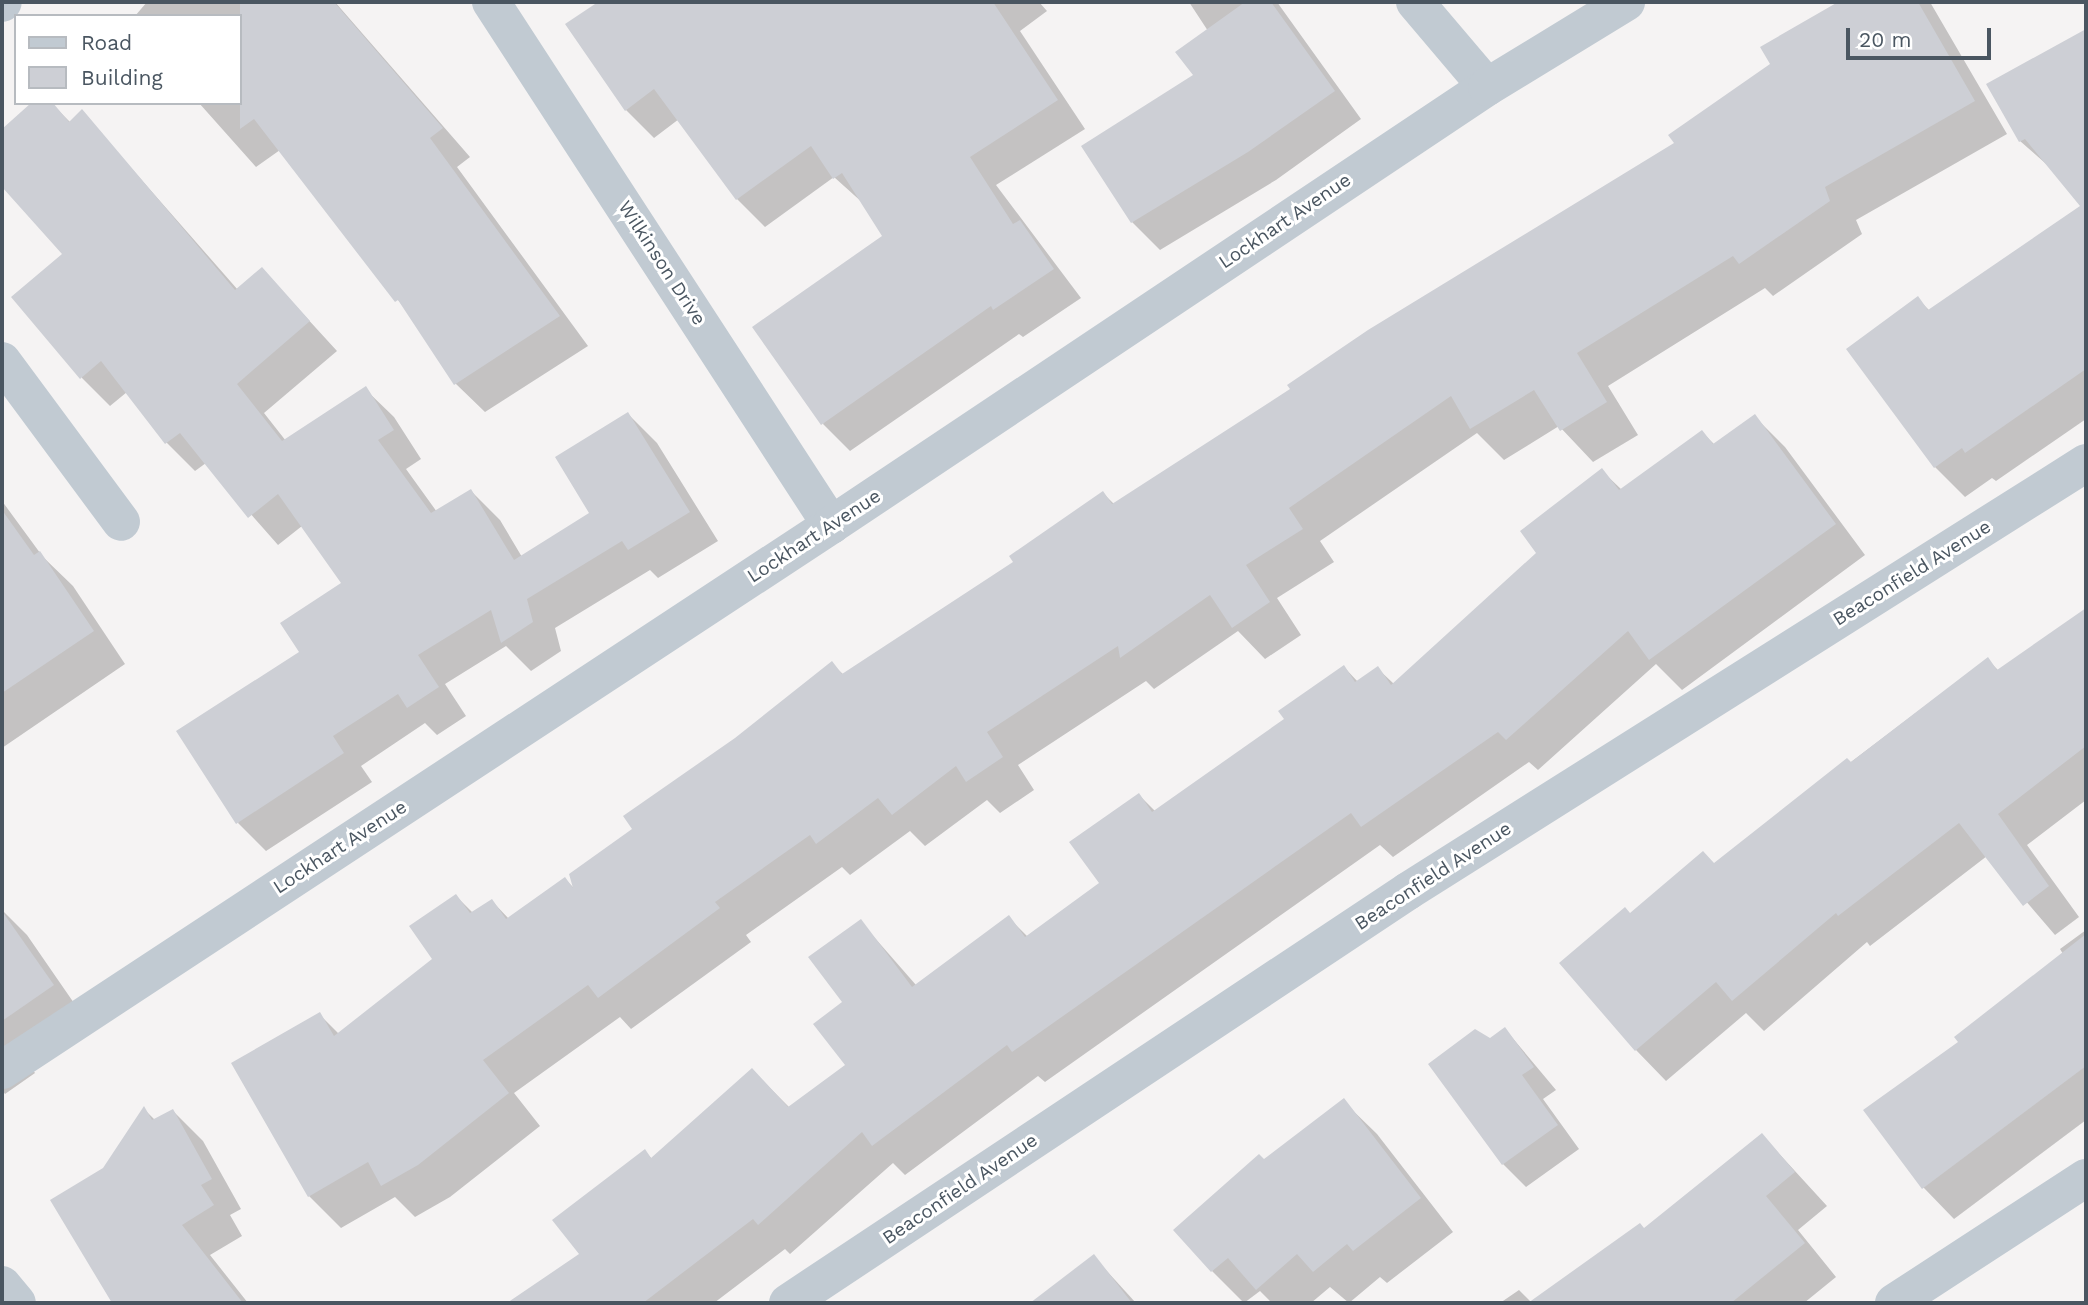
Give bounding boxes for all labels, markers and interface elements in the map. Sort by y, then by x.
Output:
legend [14,14,242,105]
scale bar [1850,14,1995,58]
text: 20 m [1859,27,1911,52]
text: Road [81,30,132,55]
text: Building [81,65,163,90]
street label: Lockhart Avenue [1214,168,1356,274]
street label: Wilkinson Drive [613,197,711,329]
street label: Lockhart Avenue [743,484,885,588]
street label: Beaconfield Avenue [1828,515,1996,631]
street label: Lockhart Avenue [269,795,411,899]
street label: Beaconfield Avenue [1350,817,1516,935]
street label: Beaconfield Avenue [878,1128,1042,1250]

